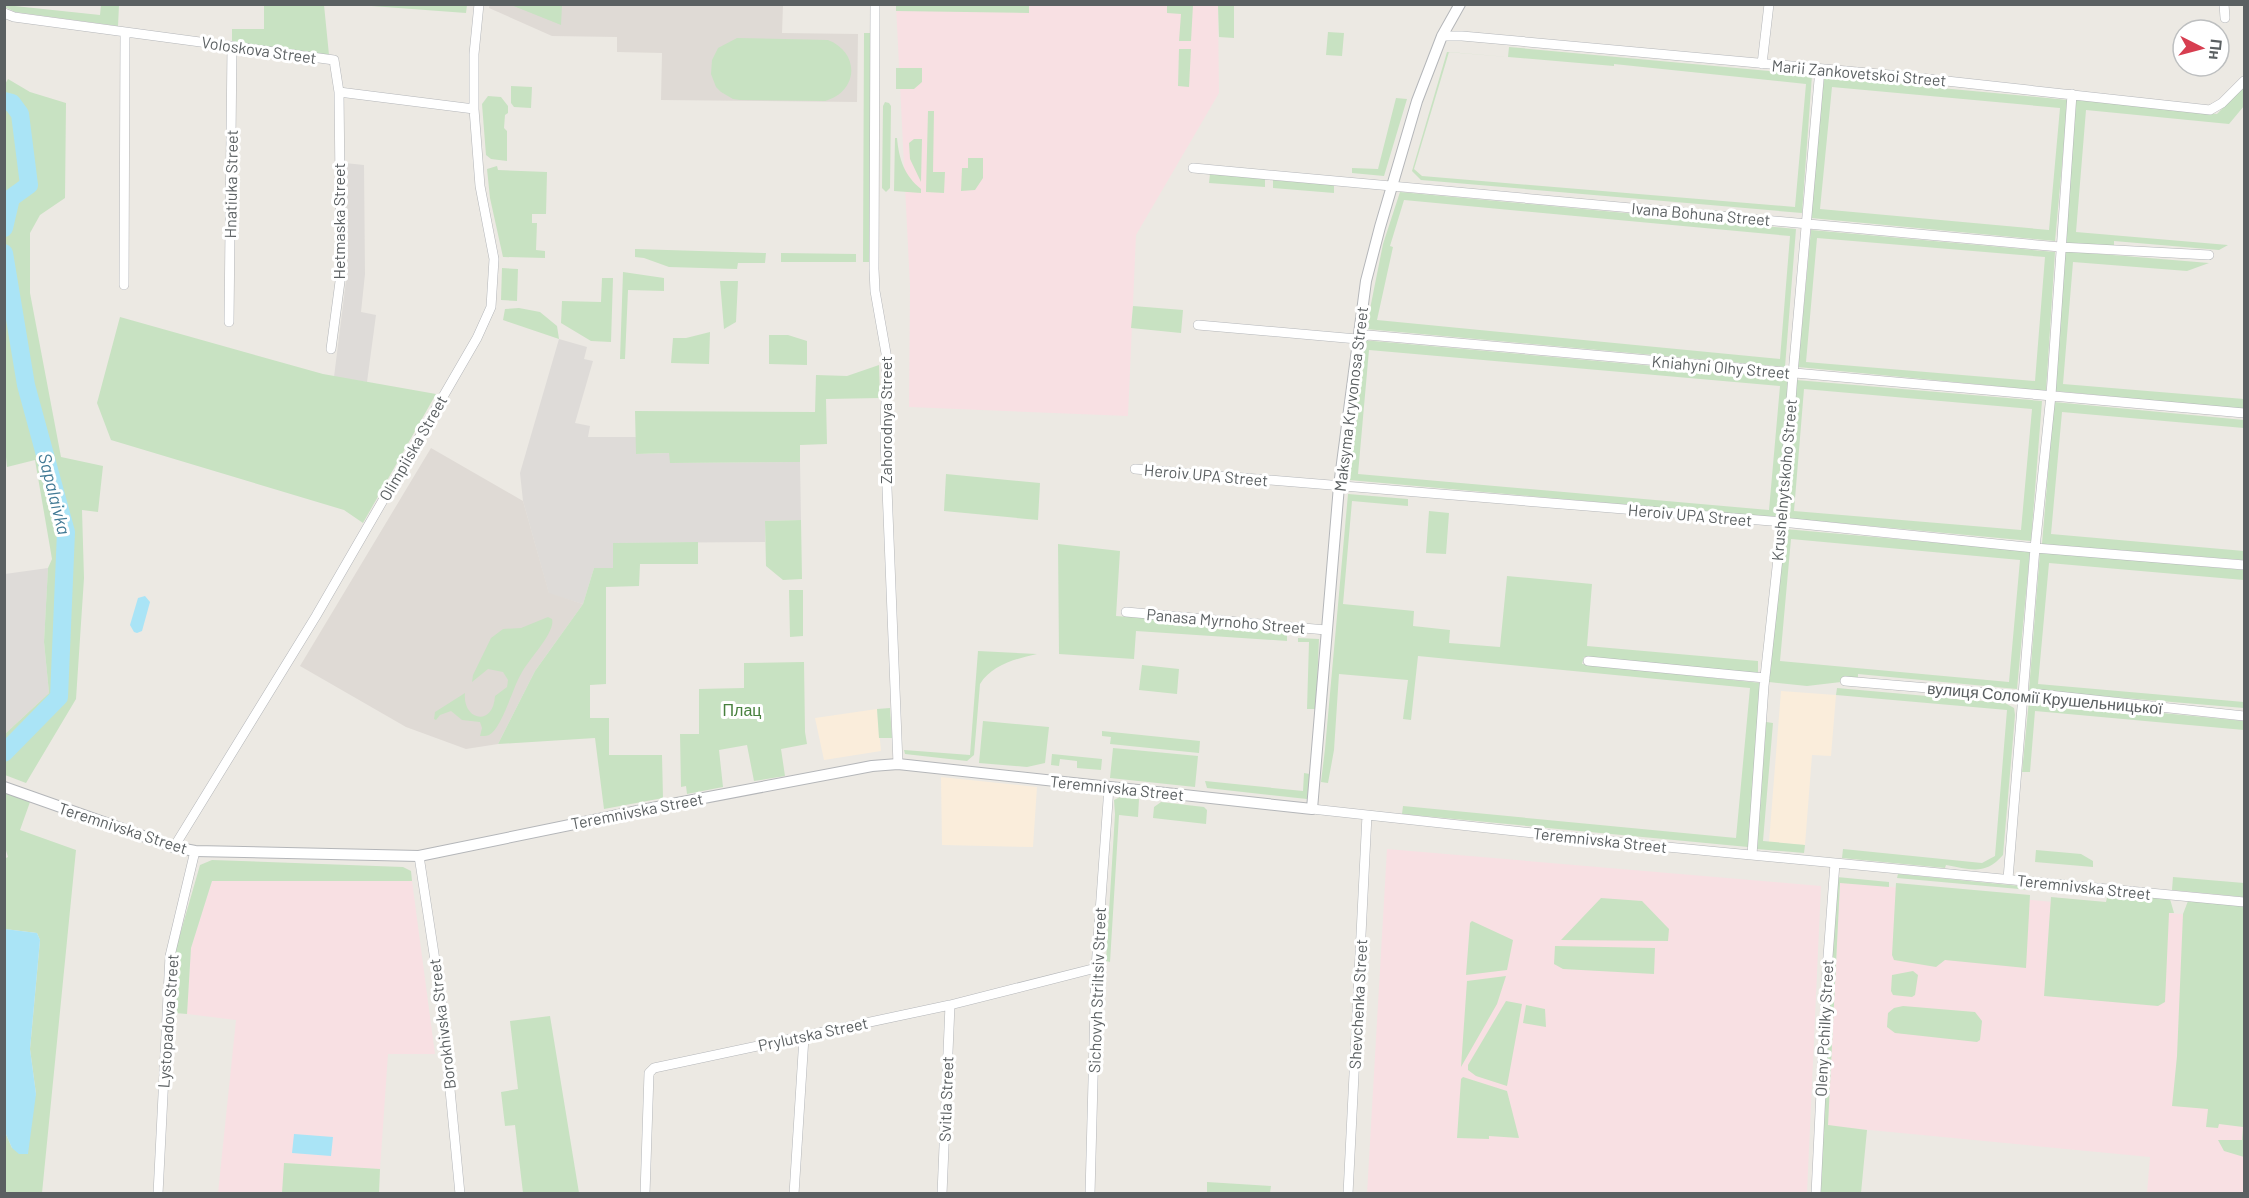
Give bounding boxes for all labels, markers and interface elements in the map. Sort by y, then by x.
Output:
north arrow [2171,18,2231,78]
street label: Voloskova Street [200,32,318,67]
text: Пн [2206,38,2227,61]
street label: Marii Zankovetskoi Street [1771,55,1947,90]
street label: Hnatiuka Street [220,130,241,238]
street label: Hetmaska Street [329,163,348,279]
street label: Ivana Bohuna Street [1631,198,1771,229]
street label: Maksyma Kryvonosa Street [1330,305,1371,493]
street label: Kniahyni Olhy Street [1651,351,1791,382]
street label: Zahorodnya Street [876,356,895,484]
street label: Olimpiiska Street [375,392,450,504]
street label: Krushelnytskoho Street [1767,398,1800,562]
water label: Sapalaivka [34,451,76,537]
street label: Heroiv UPA Street [1143,460,1269,489]
street label: Heroiv UPA Street [1627,500,1753,529]
street label: Panasa Myrnoho Street [1146,604,1306,637]
street label: вулиця Соломії Крушельницької [1926,678,2164,717]
park label: Плац [723,700,761,719]
street label: Teremnivska Street [1049,771,1185,804]
street label: Teremnivska Street [569,788,705,833]
street label: Teremnivska Street [56,798,190,857]
street label: Teremnivska Street [1532,823,1668,856]
street label: Teremnivska Street [2016,870,2152,903]
street label: Sichovyh Striltsiv Street [1084,907,1109,1073]
street label: Shevchenka Street [1345,938,1370,1070]
street label: Lystopadova Street [153,953,182,1089]
street label: Borokhivska Street [424,958,459,1091]
street label: Oleny Pchilky Street [1810,959,1837,1097]
street label: Prylutska Street [756,1013,870,1054]
street label: Svitla Street [935,1056,956,1142]

